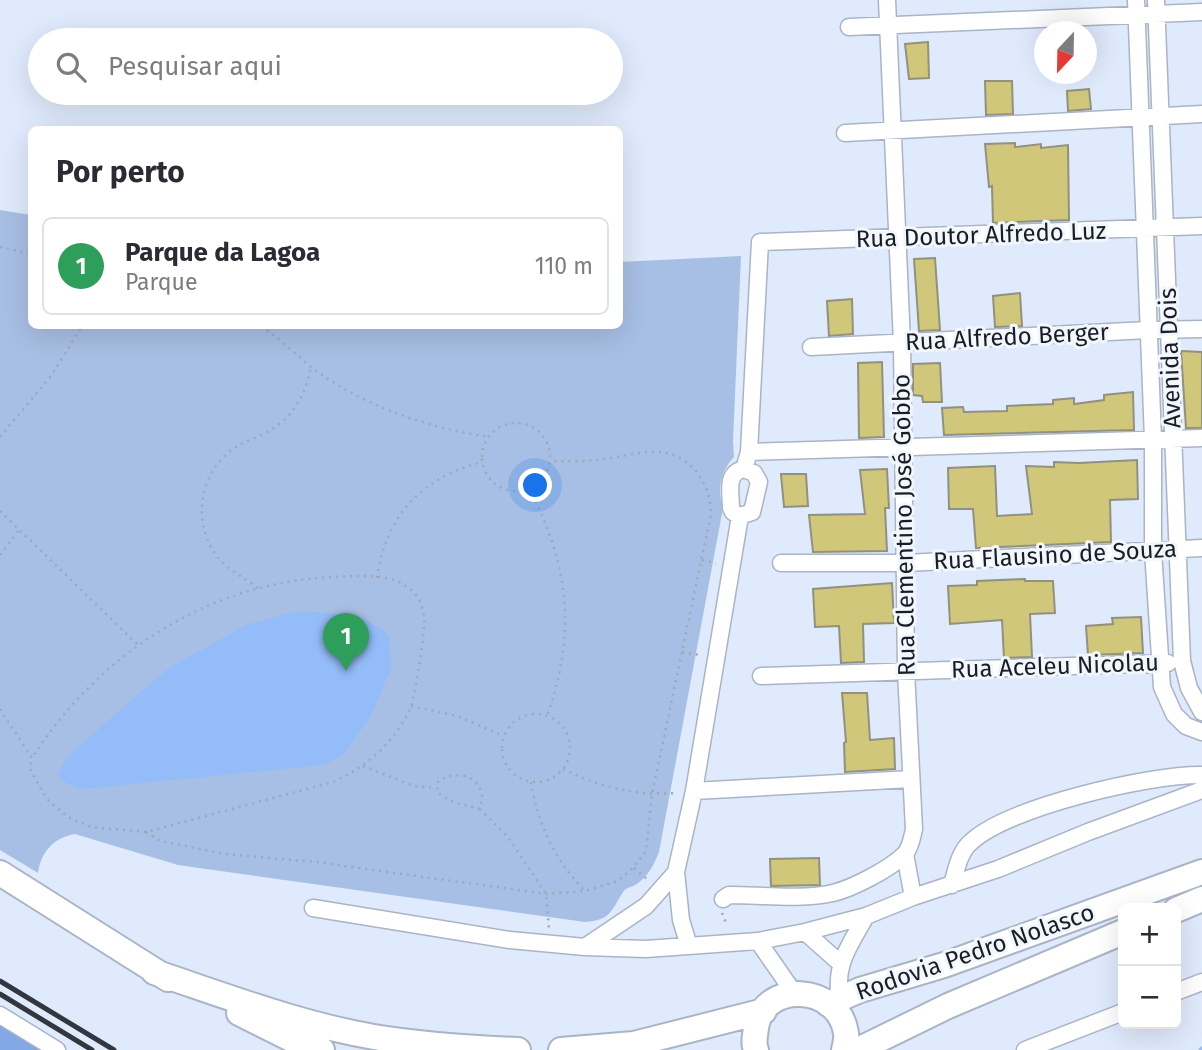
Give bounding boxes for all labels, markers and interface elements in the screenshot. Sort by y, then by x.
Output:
north arrow [1034,21,1097,84]
search box [28,28,623,105]
icon: search [52,48,90,86]
text: Pesquisar aqui [108,51,282,82]
text: Por perto [56,154,185,190]
street label: Rua Doutor Alfredo Luz [855,217,1107,253]
text: Parque da Lagoa [125,237,320,268]
text: 1 [76,252,86,280]
text: 110 m [535,252,593,280]
text: Parque [125,268,197,296]
street label: Avenida Dois [1154,287,1186,429]
street label: Rua Alfredo Berger [904,318,1110,356]
street label: Rua Clementino José Gobbo [887,374,921,676]
your location [518,468,552,502]
street label: Rua Flausino de Souza [933,535,1177,575]
pin: 1 [323,613,369,671]
street label: Rua Aceleu Nicolau [950,648,1160,684]
street label: Rodovia Pedro Nolasco [852,898,1098,1006]
map controls [1118,903,1181,1029]
button: + [1118,903,1181,966]
button: − [1118,966,1181,1029]

